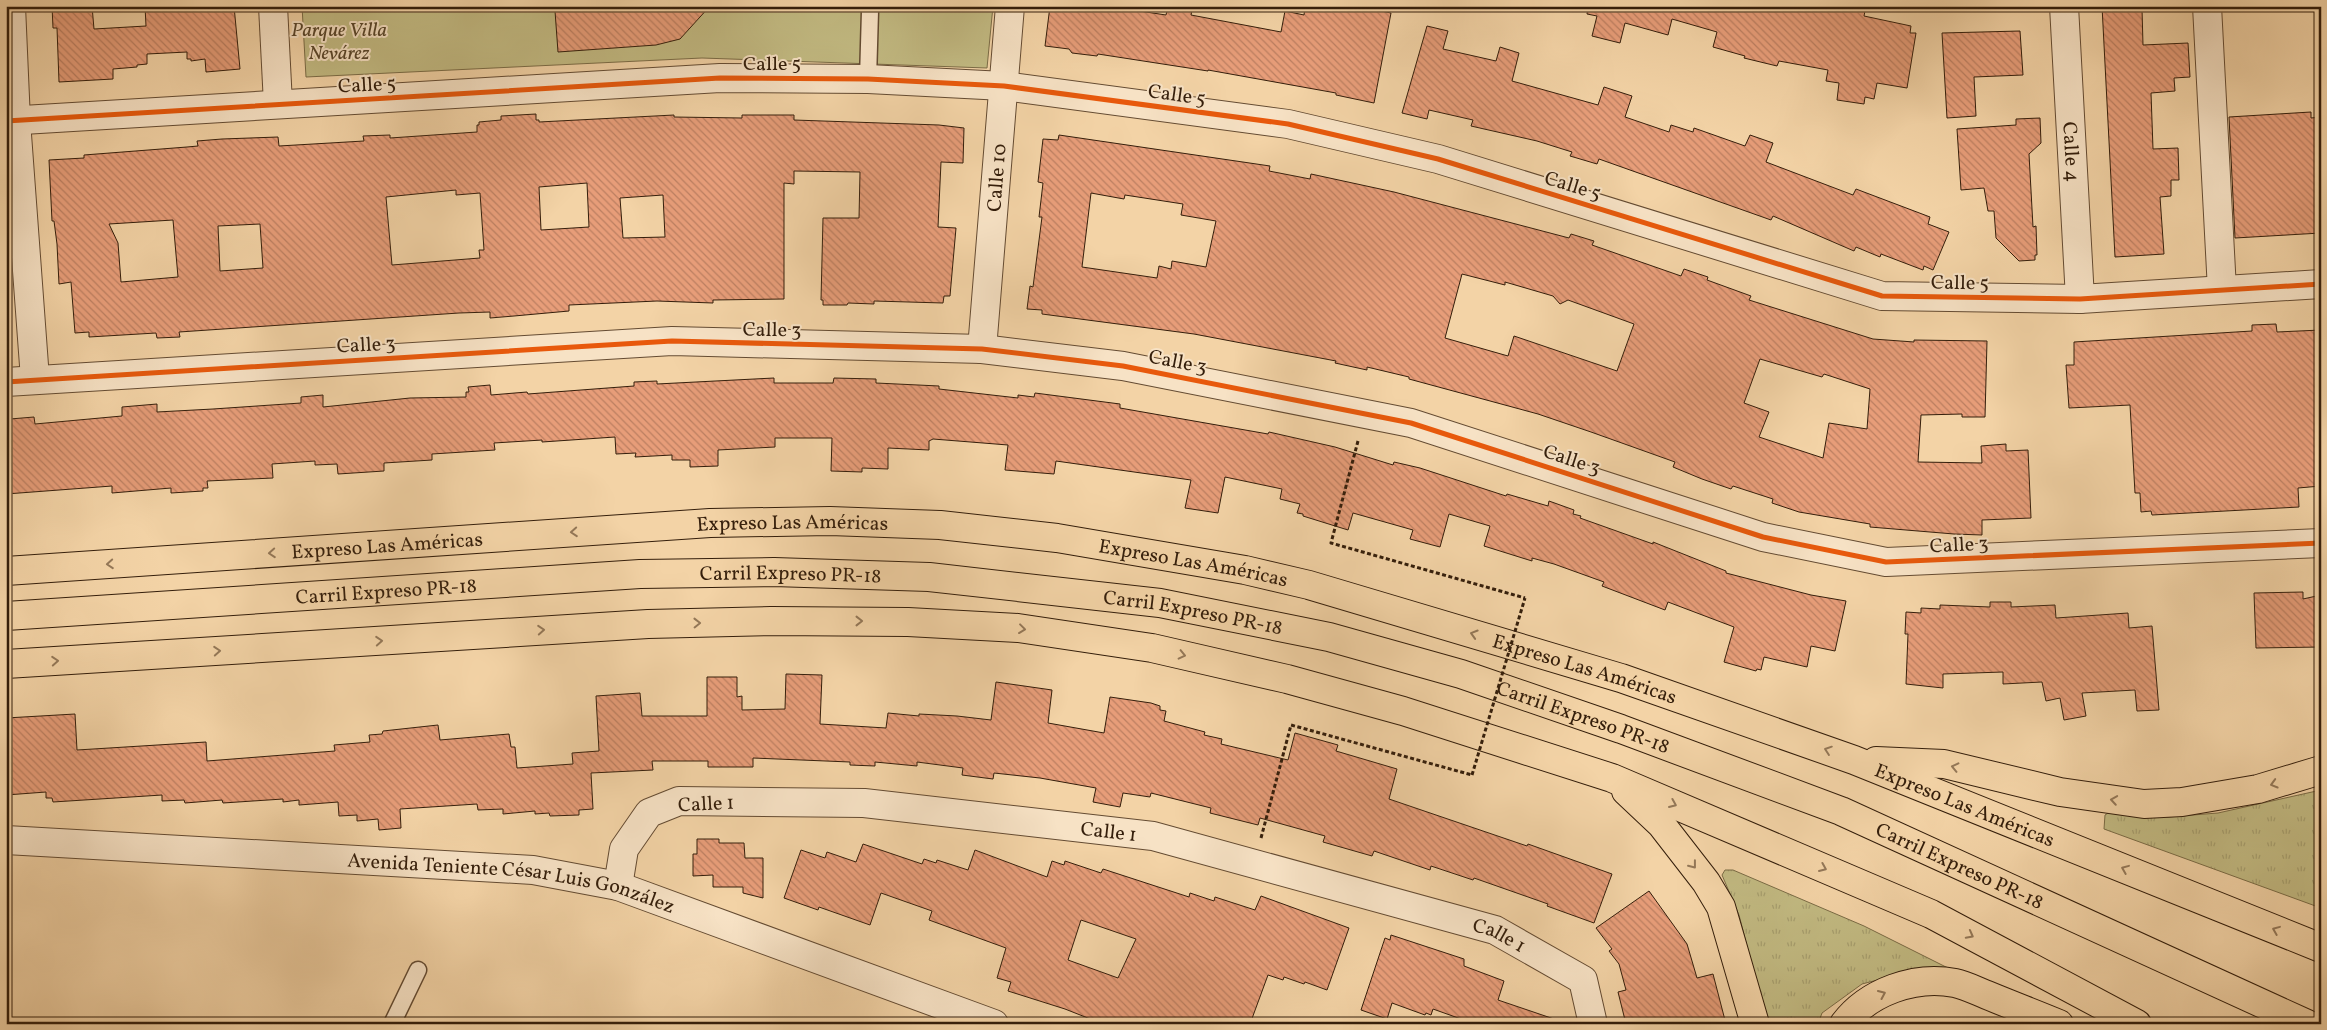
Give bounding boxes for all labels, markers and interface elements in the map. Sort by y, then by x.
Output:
park label: Parque Villa Nevárez [291,17,387,68]
street label: Calle 5 [743,51,801,79]
street label: Calle 5 [337,70,397,101]
street label: Calle 5 [1146,78,1207,114]
street label: Calle 4 [2054,121,2086,183]
street label: Calle 10 [981,143,1015,213]
street label: Calle 5 [1541,165,1604,209]
street label: Calle 5 [1931,269,1989,299]
street label: Calle 3 [742,316,802,346]
street label: Calle 3 [336,330,396,362]
street label: Calle 3 [1146,344,1209,382]
street label: Calle 3 [1539,439,1604,483]
street label: Expreso Las Américas [696,509,889,540]
street label: Expreso Las Américas [291,527,484,568]
one-way arrow [570,527,578,538]
street label: Calle 3 [1929,530,1989,562]
street label: Expreso Las Américas [1096,533,1290,596]
one-way arrow [268,547,276,558]
one-way arrow [106,559,114,570]
street label: Carril Expreso PR-18 [700,560,882,591]
street label: Carril Expreso PR-18 [295,573,478,613]
street label: Carril Expreso PR-18 [1102,585,1285,643]
one-way arrow [856,616,864,627]
one-way arrow [693,617,701,628]
one-way arrow [1018,623,1026,634]
one-way arrow [538,625,546,636]
street label: Expreso Las Américas [1489,628,1680,713]
one-way arrow [1470,630,1479,640]
one-way arrow [376,635,384,646]
one-way arrow [213,645,221,656]
one-way arrow [1178,649,1186,660]
one-way arrow [51,656,59,667]
street label: Carril Expreso PR-18 [1492,675,1673,762]
one-way arrow [1824,746,1832,756]
street label: Expreso Las Américas [1870,758,2058,855]
one-way arrow [1950,762,1959,773]
one-way arrow [2271,779,2279,789]
street label: Calle 1 [677,790,735,820]
one-way arrow [2110,795,2118,806]
one-way arrow [1668,798,1677,809]
street label: Calle 1 [1079,816,1138,850]
street label: Carril Expreso PR-18 [1871,817,2047,918]
street label: Avenida Teniente César Luis González [346,847,678,922]
one-way arrow [1687,859,1696,869]
one-way arrow [1818,862,1827,872]
one-way arrow [2121,865,2130,875]
street label: Calle 1 [1469,913,1530,961]
one-way arrow [2272,926,2280,936]
one-way arrow [1965,929,1974,939]
one-way arrow [1877,990,1886,1001]

